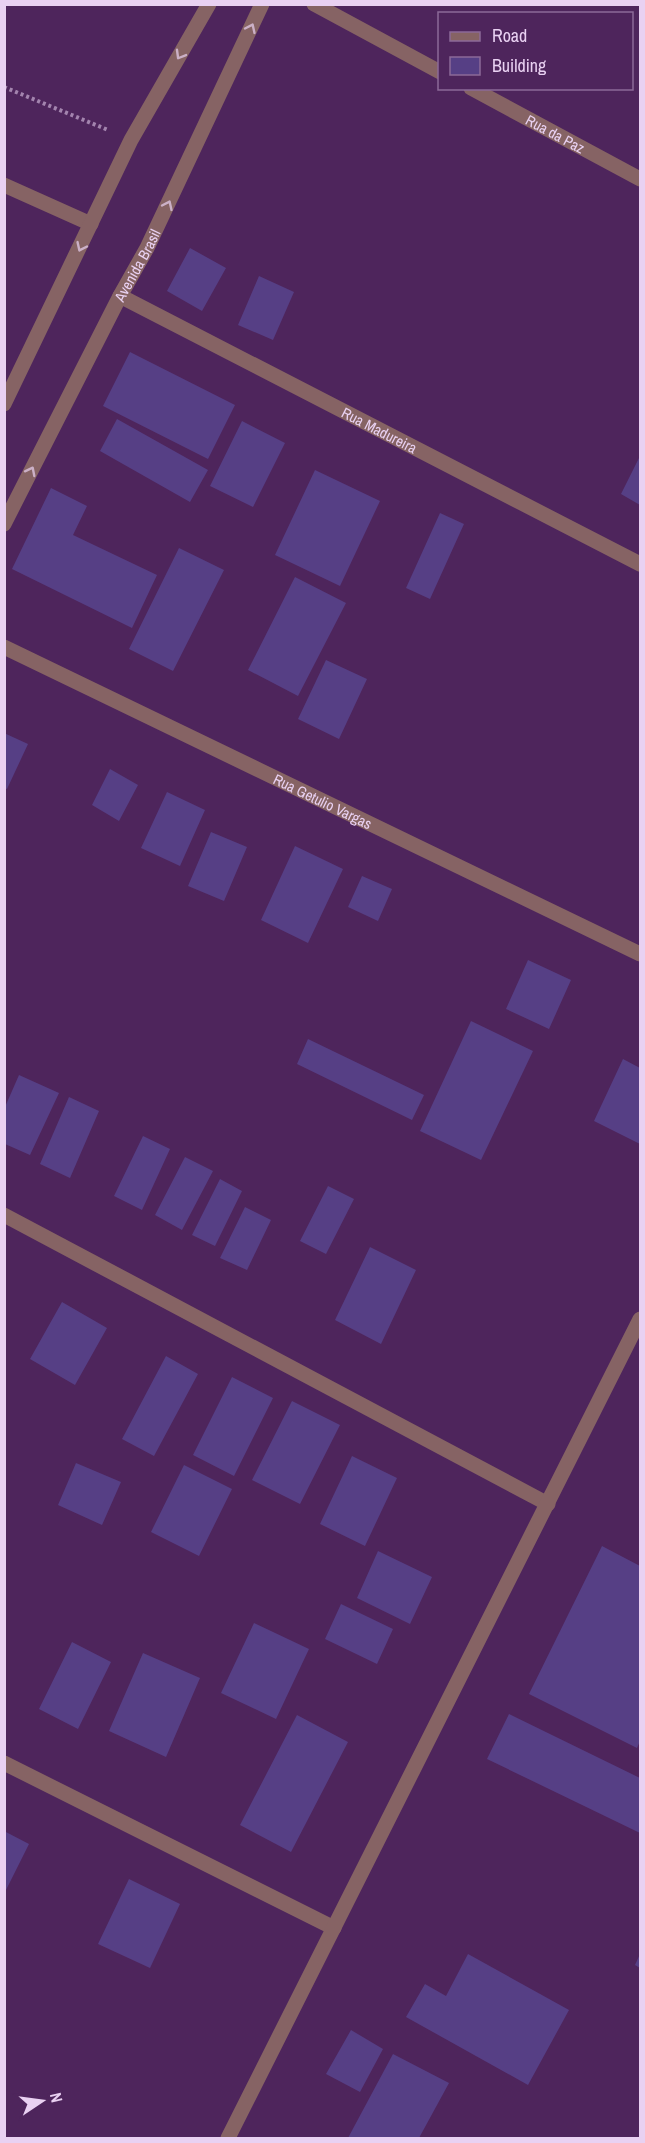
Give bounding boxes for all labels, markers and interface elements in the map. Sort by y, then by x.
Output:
legend [438,12,633,90]
text: Road [492,23,527,48]
one-way arrow [244,24,256,35]
one-way arrow [175,49,187,59]
text: Building [492,53,547,78]
street label: Rua da Paz [522,109,589,158]
one-way arrow [161,200,173,211]
street label: Avenida Brasil [108,225,165,306]
one-way arrow [76,240,88,251]
street label: Rua Madureira [338,402,421,458]
one-way arrow [24,467,35,478]
street label: Rua Getulio Vargas [270,768,376,834]
north arrow [12,2071,72,2131]
text: N [45,2091,68,2105]

